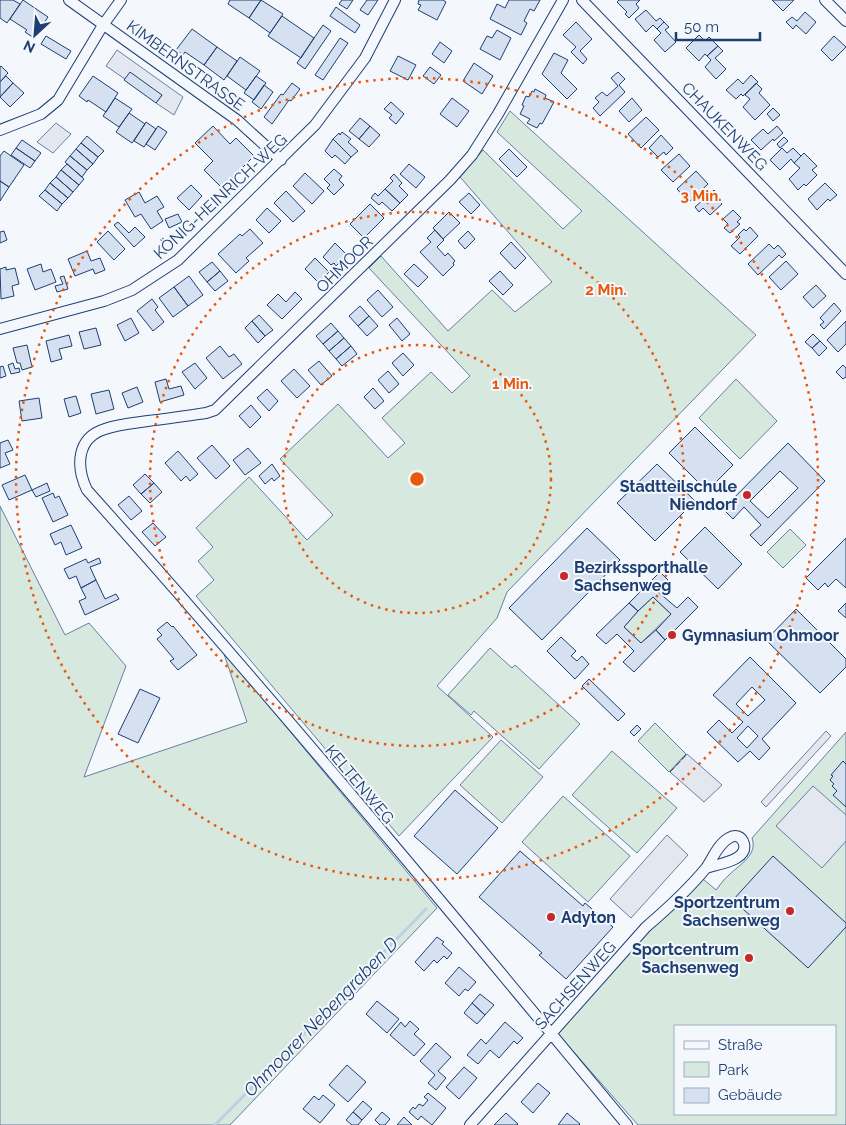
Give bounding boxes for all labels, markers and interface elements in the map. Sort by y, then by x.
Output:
north arrow [10,10,60,60]
scale bar [676,10,760,42]
street label: KIMBERNSTRASSE [123,16,249,115]
text: 50 m [684,18,719,36]
text: N [21,37,38,56]
street label: CHAUKENWEG [678,78,772,174]
street label: KÖNIG-HEINRICH-WEG [149,129,291,263]
text: 3 Min. [680,187,722,205]
street label: OHMOOR [312,232,377,297]
text: 2 Min. [585,281,627,299]
text: 1 Min. [492,375,532,393]
centre of rings [408,470,426,488]
place label: Stadtteilschule Niendorf [620,477,738,514]
marker: Stadtteilschule Niendorf [741,489,753,501]
place label: Bezirkssporthalle Sachsenweg [574,558,708,595]
marker: Bezirkssporthalle Sachsenweg [558,570,570,582]
place label: Gymnasium Ohmoor [682,626,839,645]
marker: Gymnasium Ohmoor [666,629,678,641]
street label: KELTENWEG [321,741,398,828]
place label: Sportzentrum Sachsenweg [674,893,780,930]
marker: Sportzentrum Sachsenweg [784,905,796,917]
place label: Adyton [561,908,616,927]
marker: Adyton [545,911,557,923]
water label: Ohmoorer Nebengraben D [239,933,402,1101]
street label: SACHSENWEG [531,937,620,1033]
place label: Sportcentrum Sachsenweg [632,940,739,977]
marker: Sportcentrum Sachsenweg [743,952,755,964]
legend [674,1025,836,1115]
text: Straße [718,1036,763,1054]
text: Park [718,1061,749,1079]
text: Gebäude [718,1086,782,1104]

